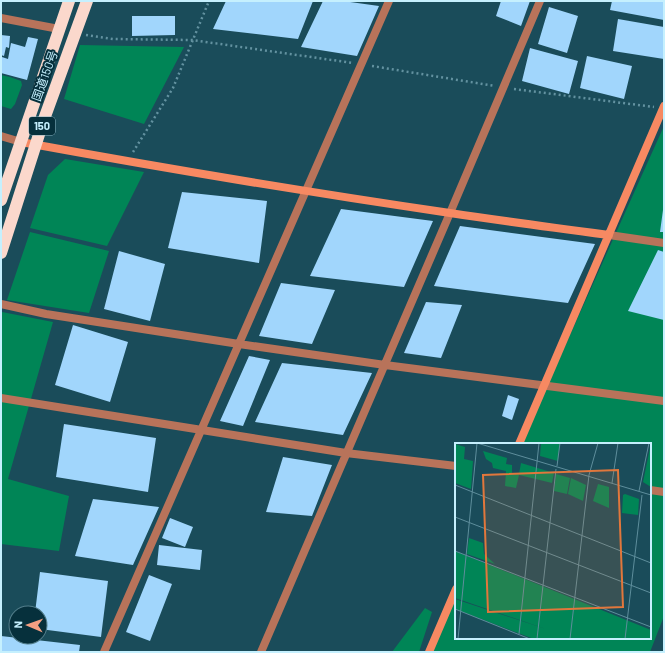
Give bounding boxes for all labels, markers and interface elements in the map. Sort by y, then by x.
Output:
street label: 国道150号 [28,48,60,103]
road number: 150 [29,117,55,135]
inset map [455,443,651,639]
north arrow [8,605,48,645]
text: N [11,621,24,629]

